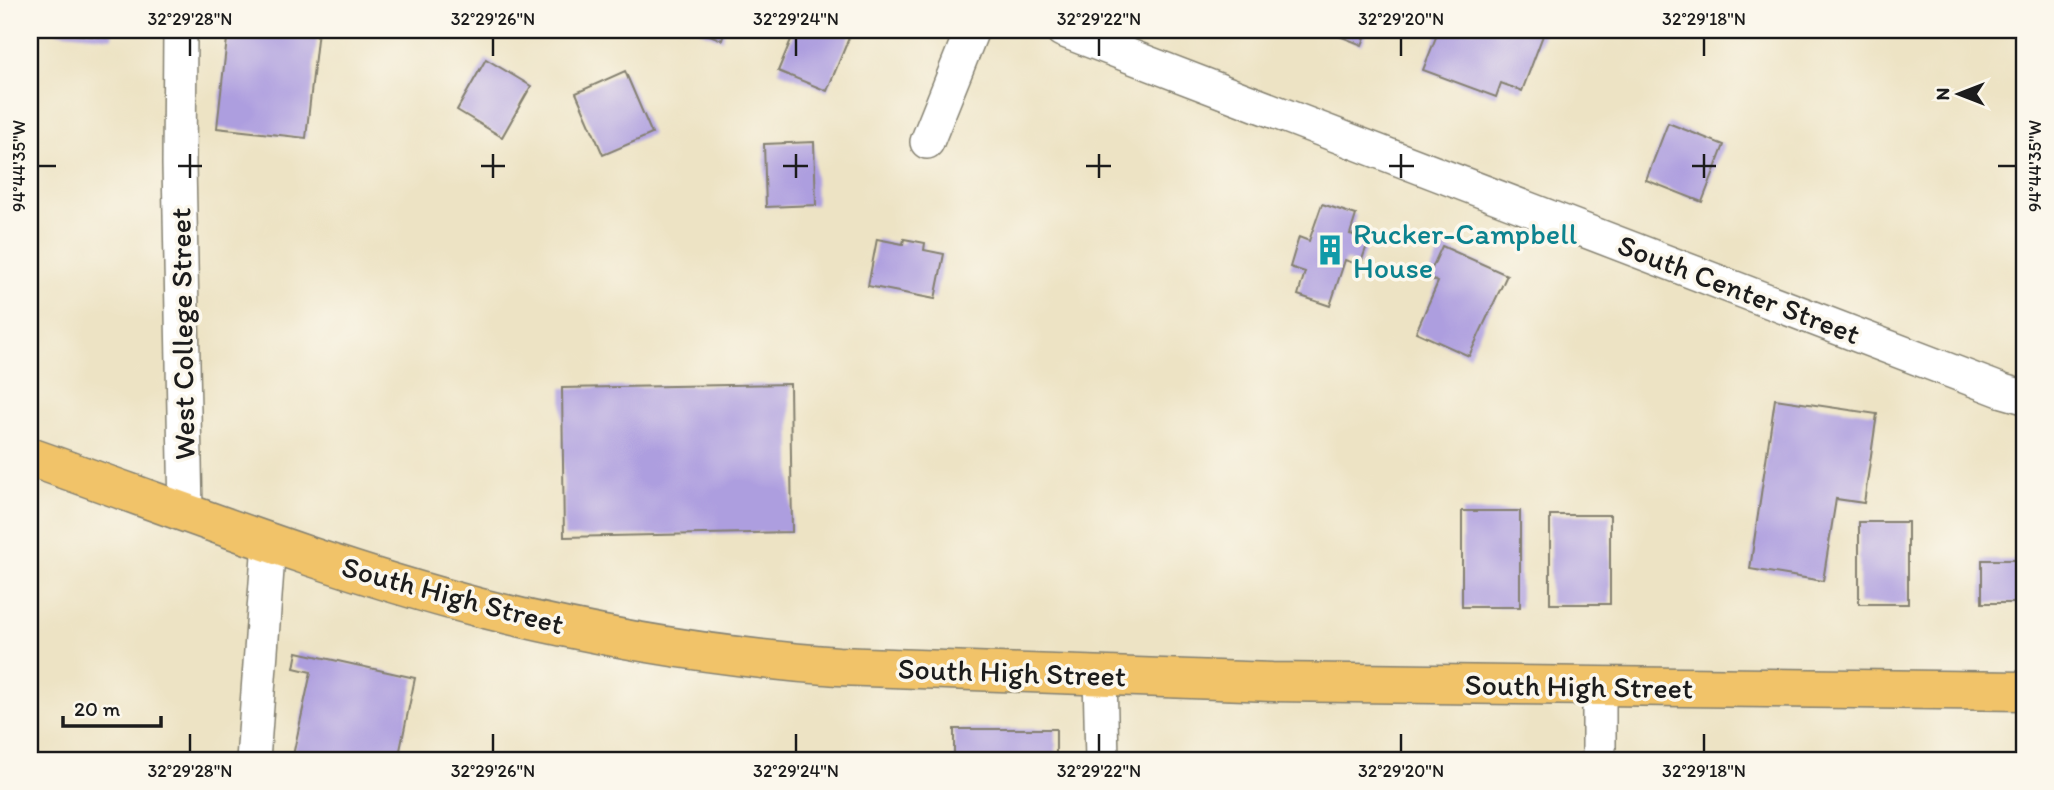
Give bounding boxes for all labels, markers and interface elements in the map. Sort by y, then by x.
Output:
text: 32°29'28"N [148,8,232,30]
text: 32°29'26"N [451,8,535,30]
text: 32°29'24"N [753,8,839,30]
text: 32°29'22"N [1057,8,1141,30]
text: 32°29'20"N [1358,8,1444,30]
text: 32°29'18"N [1662,8,1746,30]
north arrow [1924,60,1994,130]
text: N [1931,88,1954,100]
text: 94°44'35"W [8,120,30,212]
text: 94°44'35"W [2024,120,2046,212]
street label: West College Street [161,207,203,461]
place label: Rucker-Campbell House [1353,215,1578,286]
street label: South Center Street [1613,226,1865,352]
building icon: Rucker-Campbell House [1313,233,1347,267]
street label: South High Street [338,548,568,642]
street label: South High Street [897,650,1127,694]
street label: South High Street [1464,666,1694,706]
scale bar [63,685,161,729]
text: 20 m [74,696,121,721]
text: 32°29'28"N [148,760,232,782]
text: 32°29'26"N [451,760,535,782]
text: 32°29'24"N [753,760,839,782]
text: 32°29'22"N [1057,760,1141,782]
text: 32°29'20"N [1358,760,1444,782]
text: 32°29'18"N [1662,760,1746,782]

